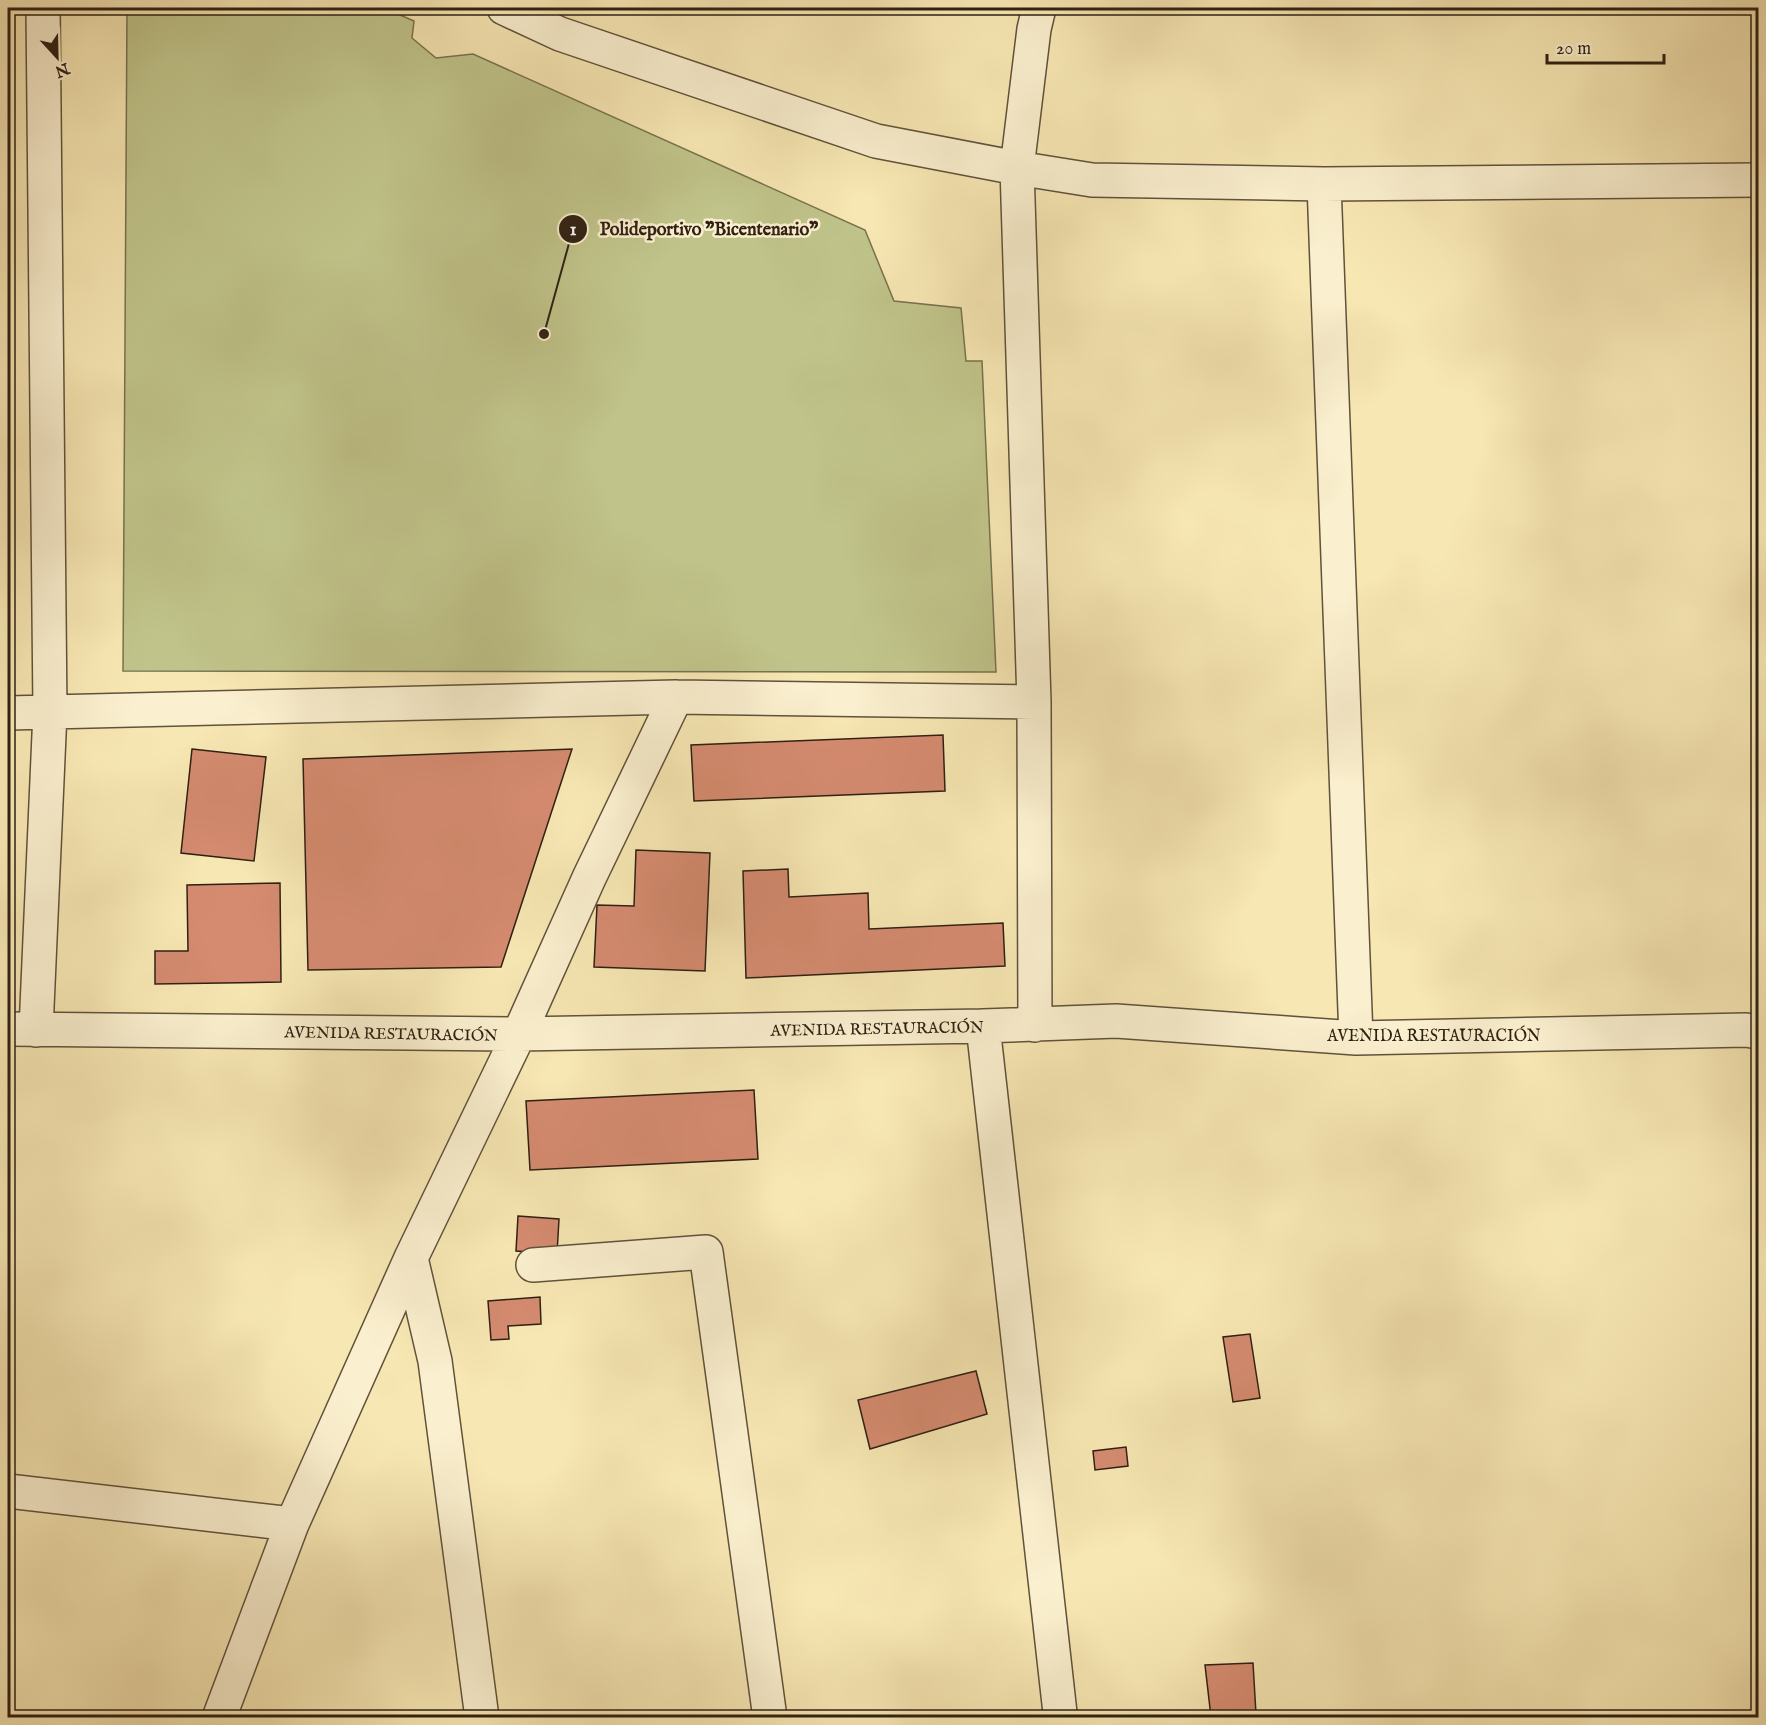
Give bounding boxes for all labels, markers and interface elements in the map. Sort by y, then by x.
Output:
north arrow [27,27,87,87]
scale bar [1547,27,1664,65]
text: 20 m [1556,38,1591,61]
text: N [52,57,73,81]
callout: Polideportivo "Bicentenario" [558,211,830,247]
text: 1 [570,219,577,242]
text: Polideportivo "Bicentenario" [600,219,818,242]
street label: AVENIDA RESTAURACIÓN [769,1016,984,1042]
street label: AVENIDA RESTAURACIÓN [283,1021,498,1047]
street label: AVENIDA RESTAURACIÓN [1326,1025,1541,1047]

